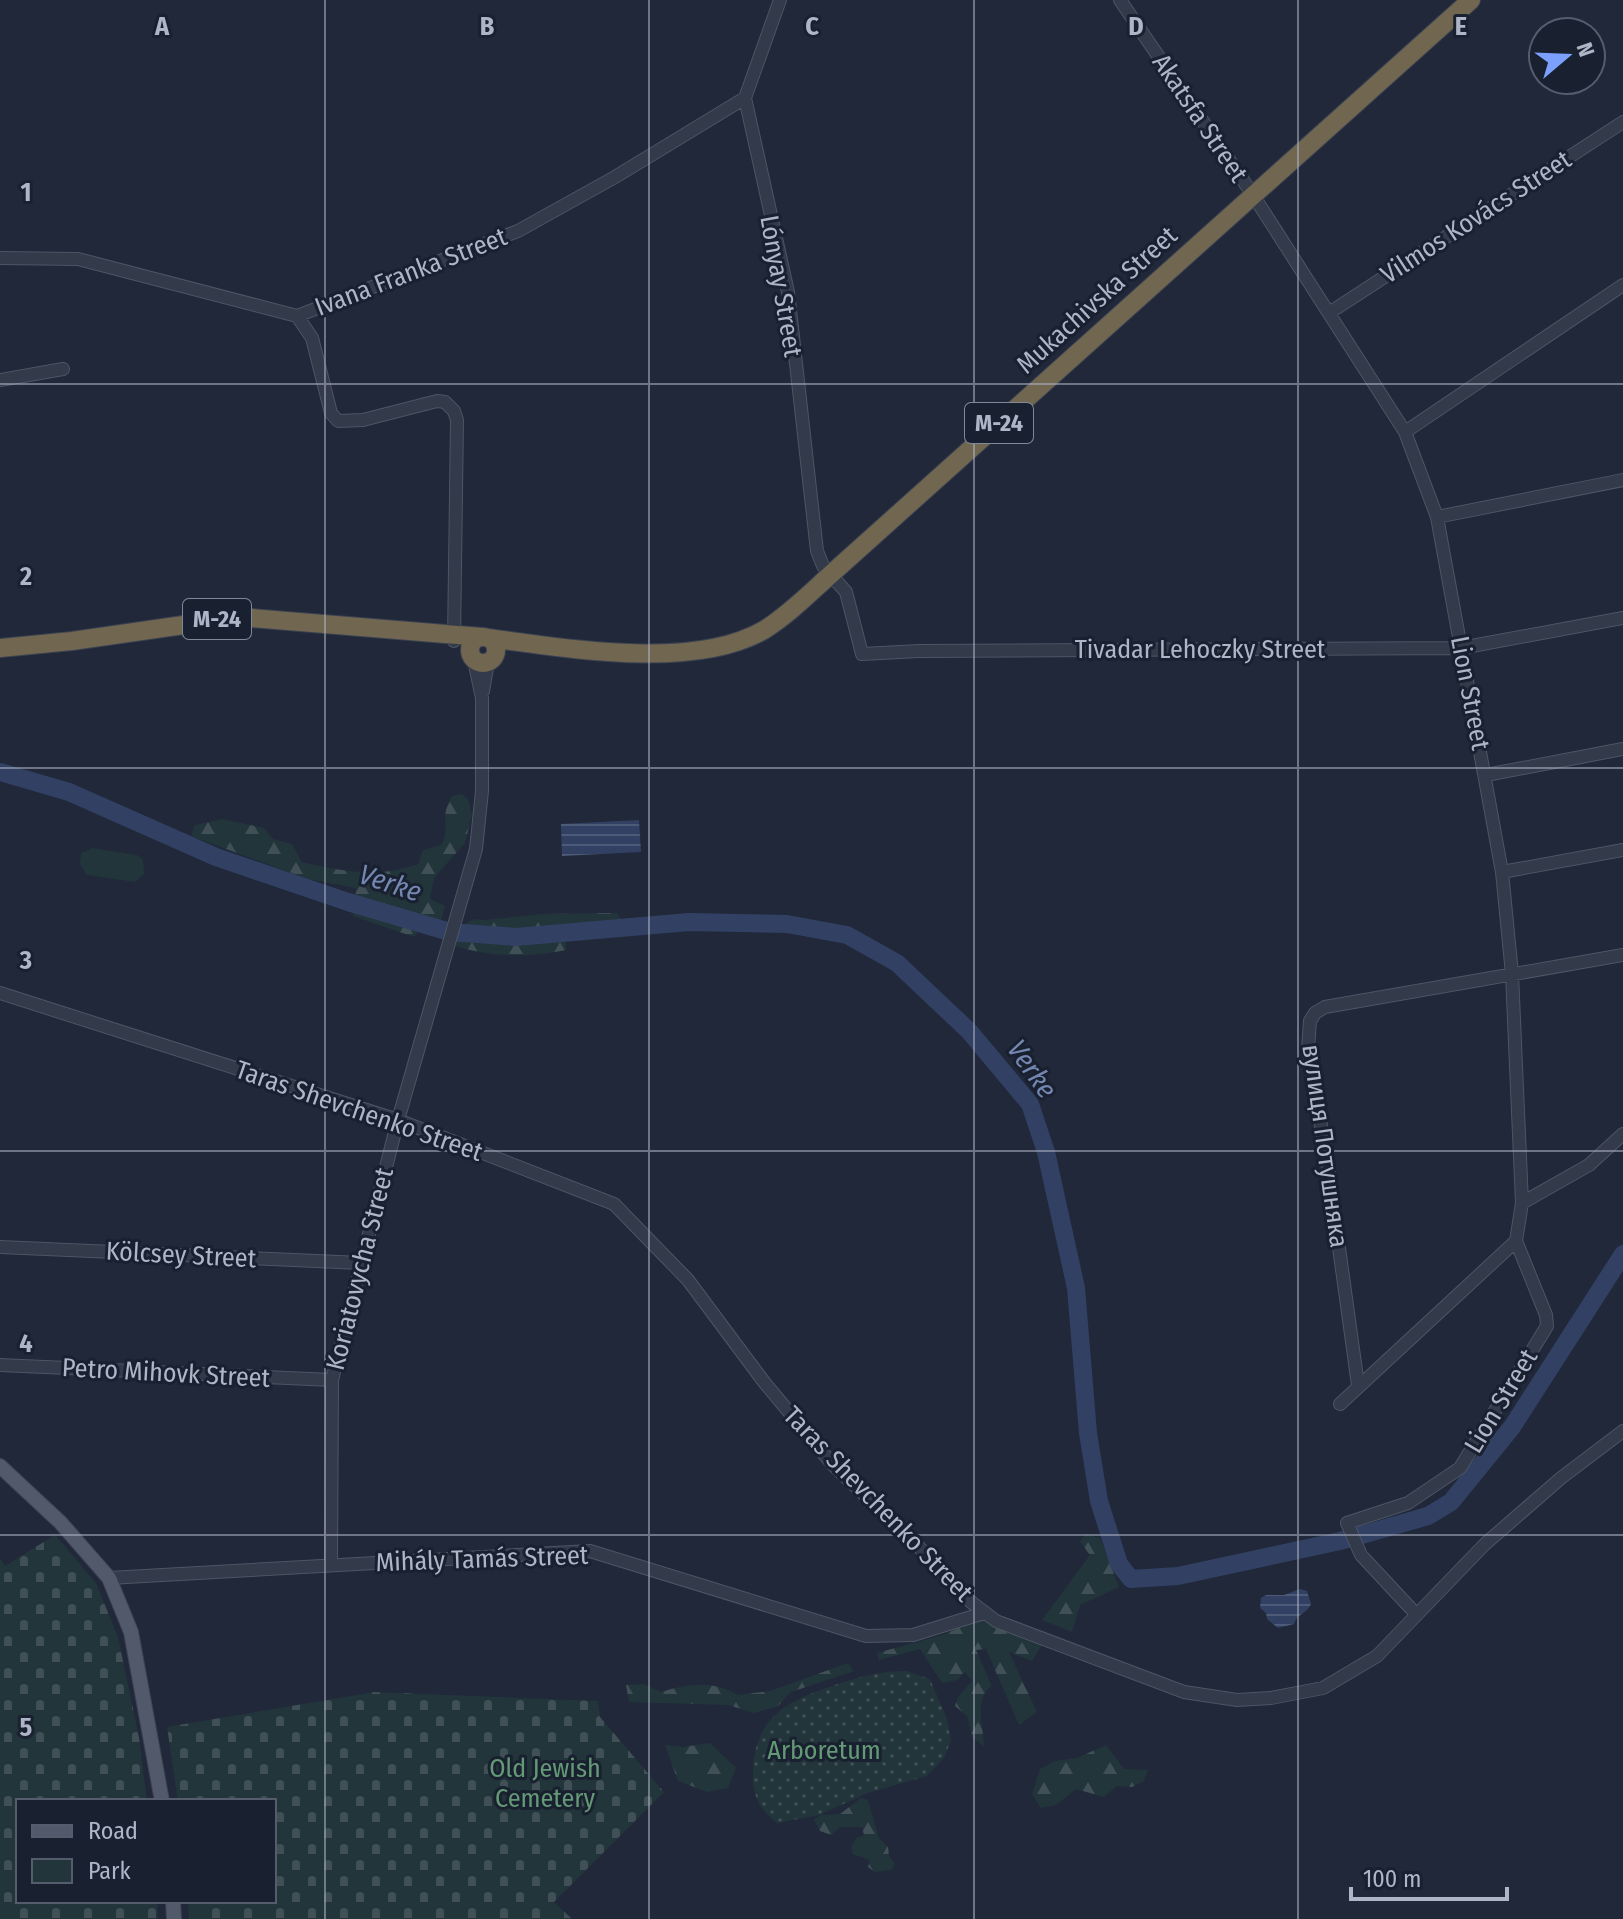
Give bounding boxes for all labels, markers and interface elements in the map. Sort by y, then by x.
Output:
text: A [154,11,170,42]
text: B [480,11,495,42]
text: C [805,11,819,42]
text: D [1128,11,1144,42]
text: E [1455,11,1467,42]
north arrow [1527,16,1607,96]
text: N [1571,39,1600,60]
street label: Akatsfa Street [1146,48,1254,188]
street label: Vilmos Kovács Street [1375,144,1577,290]
text: 1 [21,177,32,208]
street label: Lónyay Street [753,213,809,360]
street label: Mukachivska Street [1010,220,1184,380]
street label: Ivana Franka Street [311,221,512,323]
road number: М-24 [965,403,1033,443]
text: 2 [19,561,32,592]
road number: М-24 [183,599,251,639]
street label: Lion Street [1444,633,1496,753]
street label: Tivadar Lehoczky Street [1075,634,1326,665]
water label: Verke [355,857,425,909]
text: 3 [19,945,32,976]
water label: Verke [1000,1034,1064,1104]
street label: вулиця Потушняка [1295,1042,1355,1250]
street label: Taras Shevchenko Street [231,1054,487,1168]
street label: Koriatovycha Street [320,1164,400,1374]
street label: Kölcsey Street [105,1236,257,1274]
text: 4 [19,1328,33,1359]
street label: Lion Street [1458,1343,1544,1458]
street label: Petro Mihovk Street [61,1352,271,1394]
street label: Taras Shevchenko Street [777,1400,980,1608]
street label: Mihály Tamás Street [375,1540,589,1578]
text: 5 [20,1712,33,1743]
park label: Arboretum [767,1735,881,1766]
park label: Old Jewish Cemetery [489,1753,601,1814]
legend [16,1799,276,1903]
text: Road [88,1817,138,1845]
scale bar [1351,1851,1507,1901]
text: Park [88,1857,131,1885]
text: 100 m [1363,1865,1421,1893]

